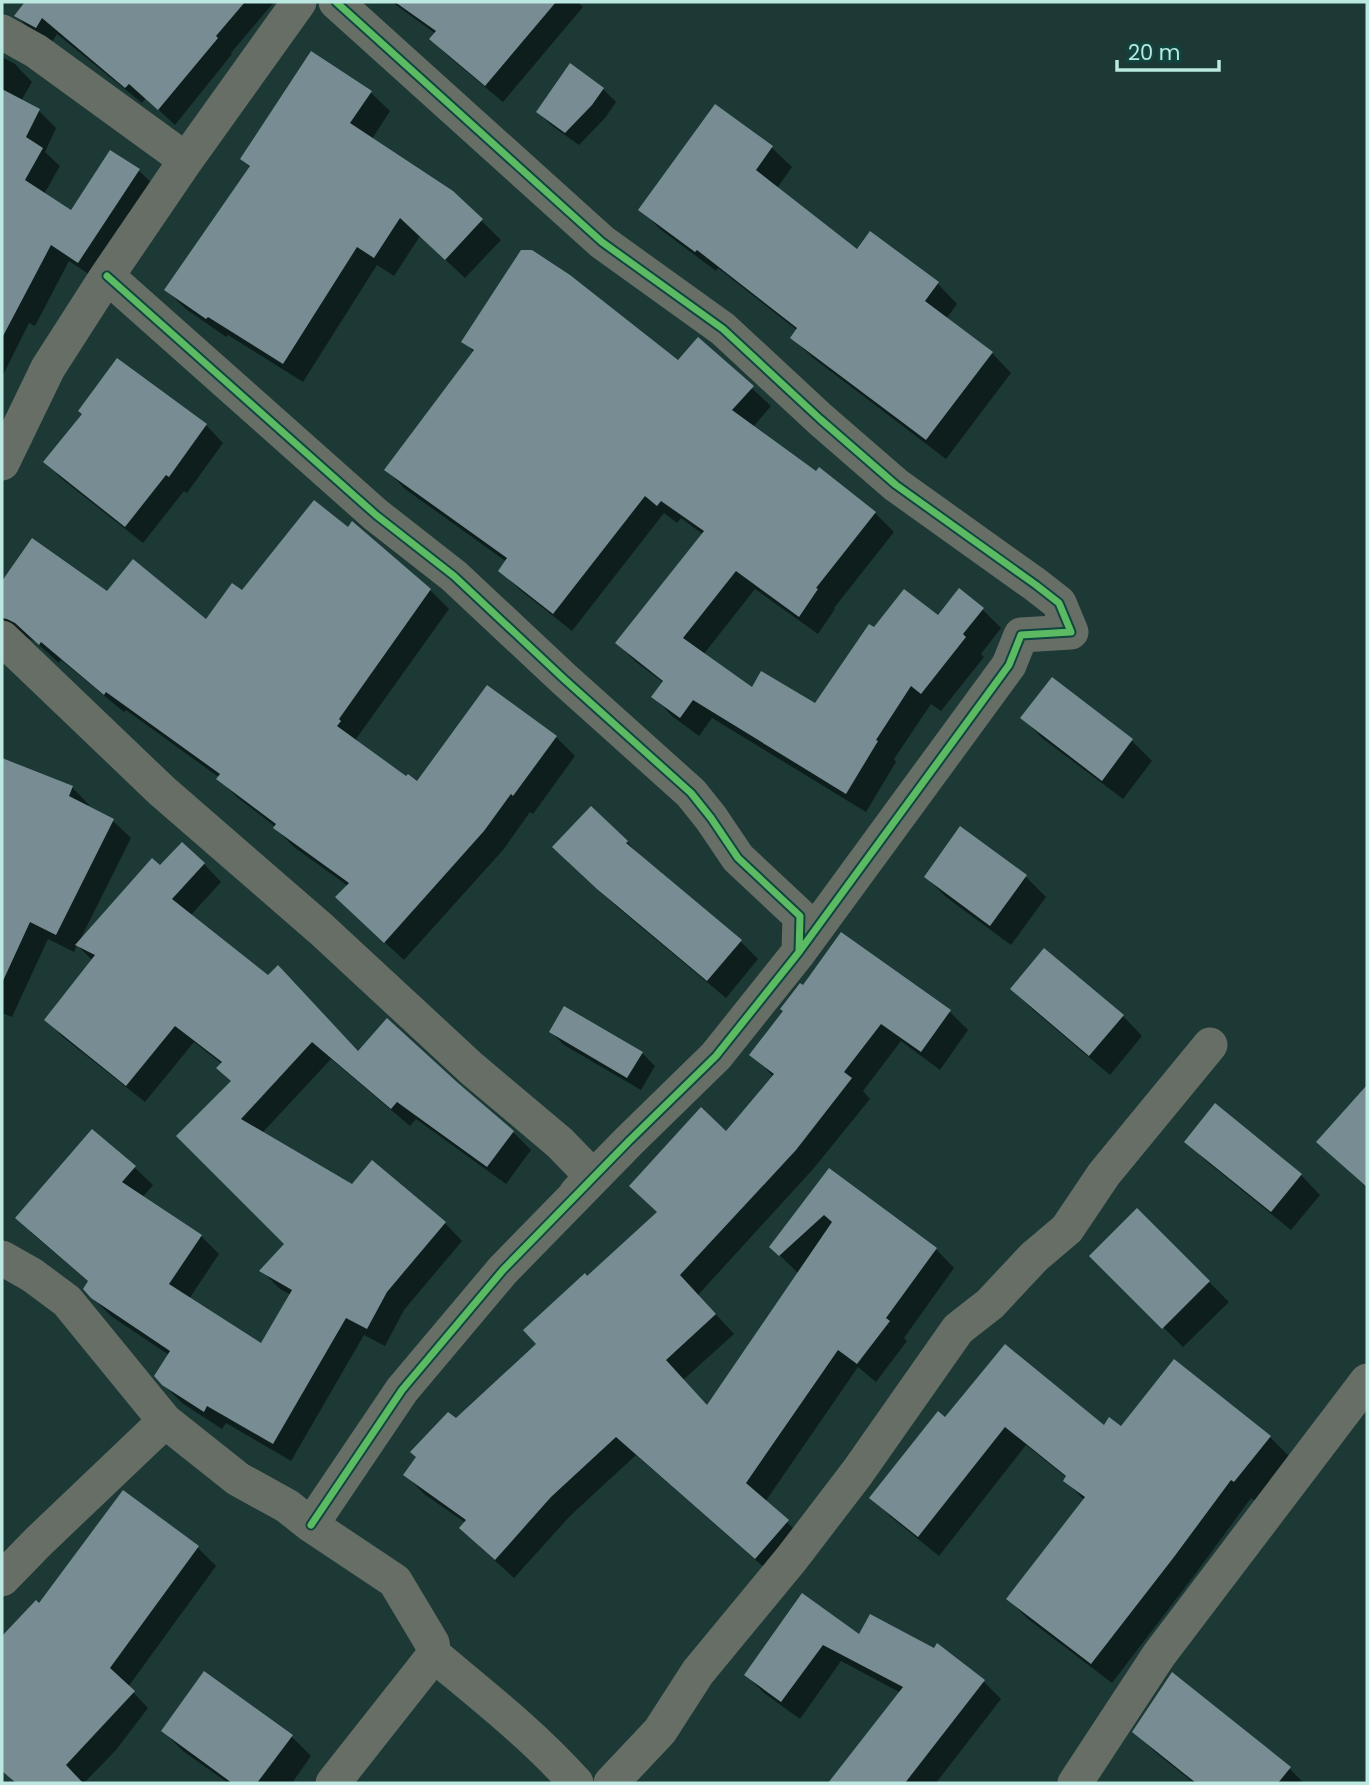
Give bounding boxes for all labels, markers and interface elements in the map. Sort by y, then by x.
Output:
scale bar [1117,28,1218,72]
text: 20 m [1128,38,1181,67]

